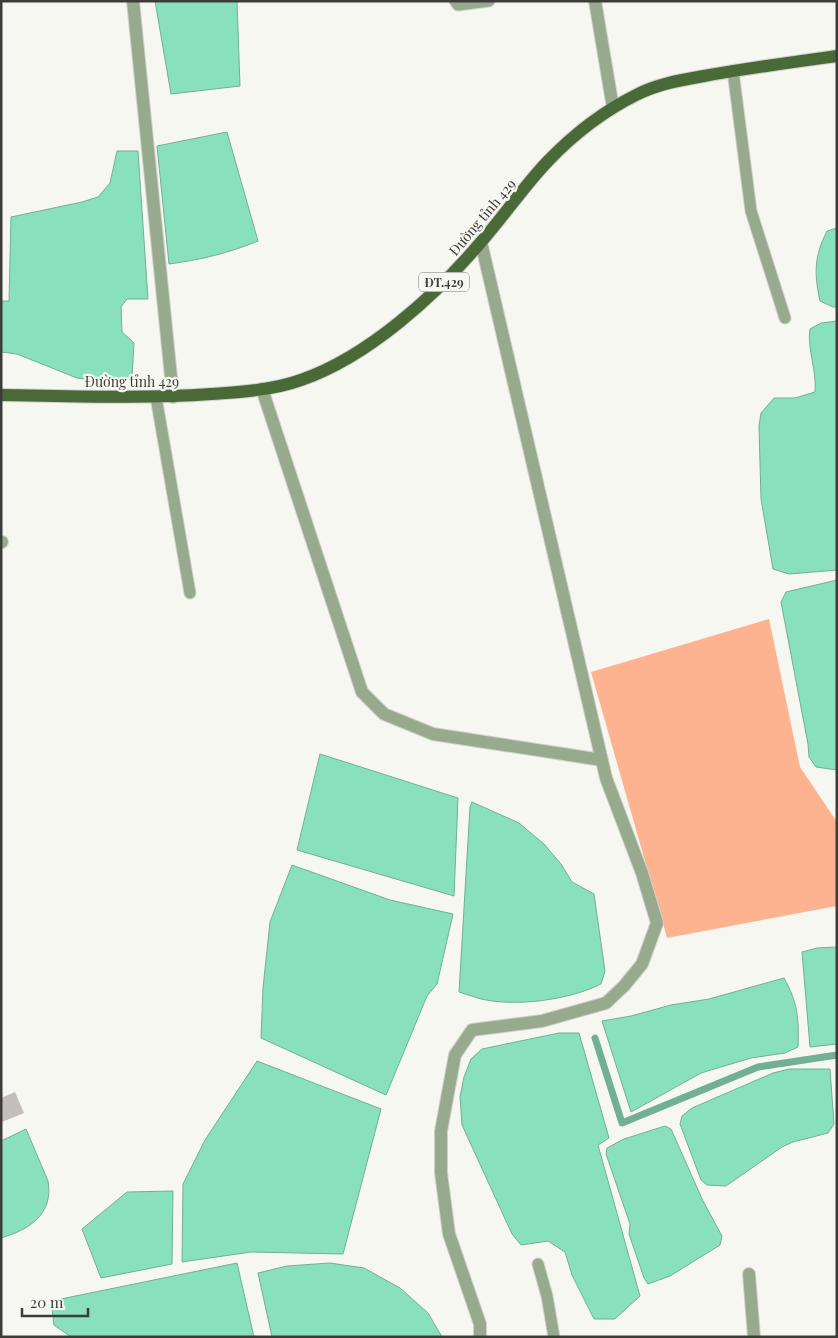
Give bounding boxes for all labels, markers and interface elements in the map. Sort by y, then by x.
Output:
street label: Đường tỉnh 429 [444,175,520,259]
road number: ĐT.429 [419,272,469,292]
street label: Đường tỉnh 429 [85,372,179,391]
scale bar [22,1286,89,1318]
text: 20 m [30,1292,64,1312]

